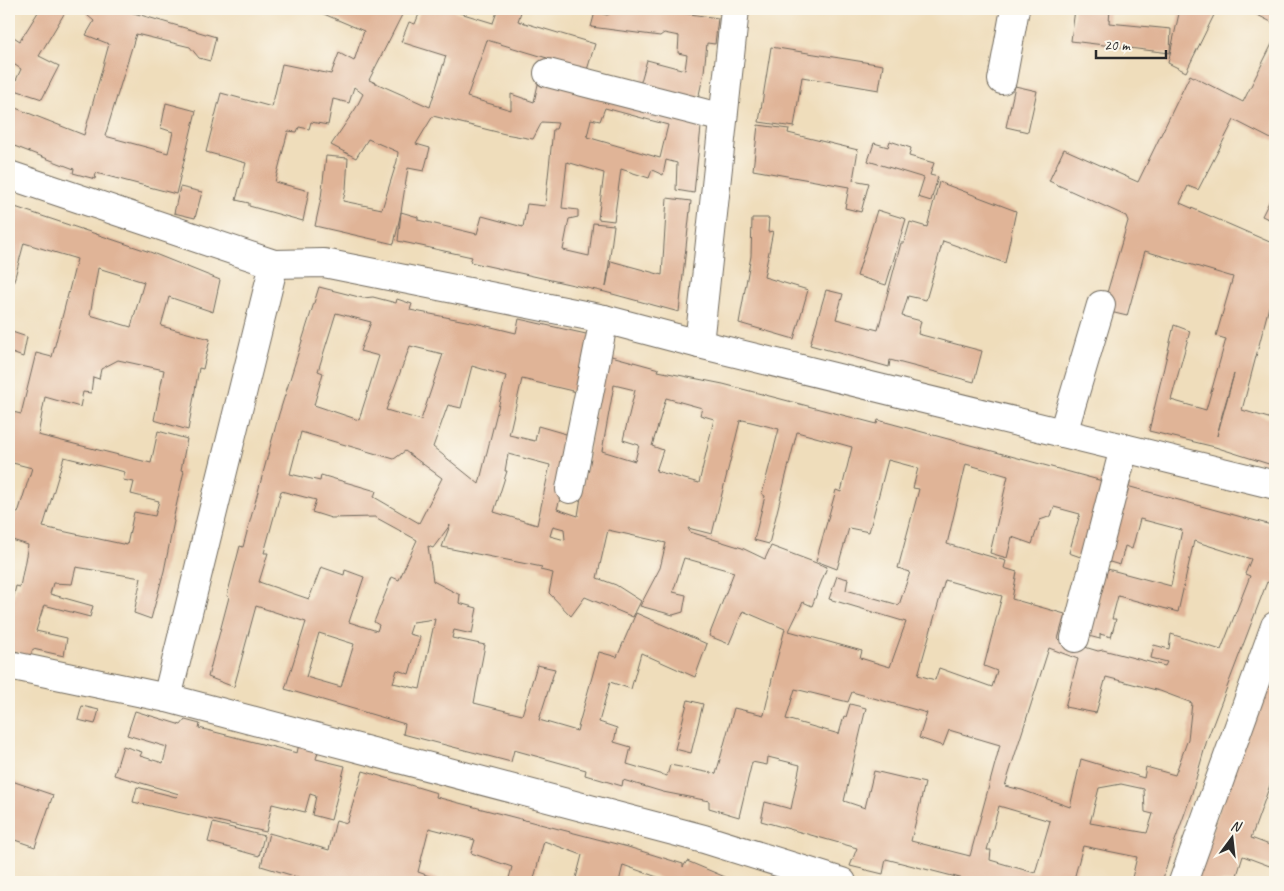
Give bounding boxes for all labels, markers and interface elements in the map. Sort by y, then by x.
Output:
scale bar [1096,28,1166,60]
text: 20 m [1104,36,1131,55]
north arrow [1206,814,1256,864]
text: N [1229,817,1244,836]

